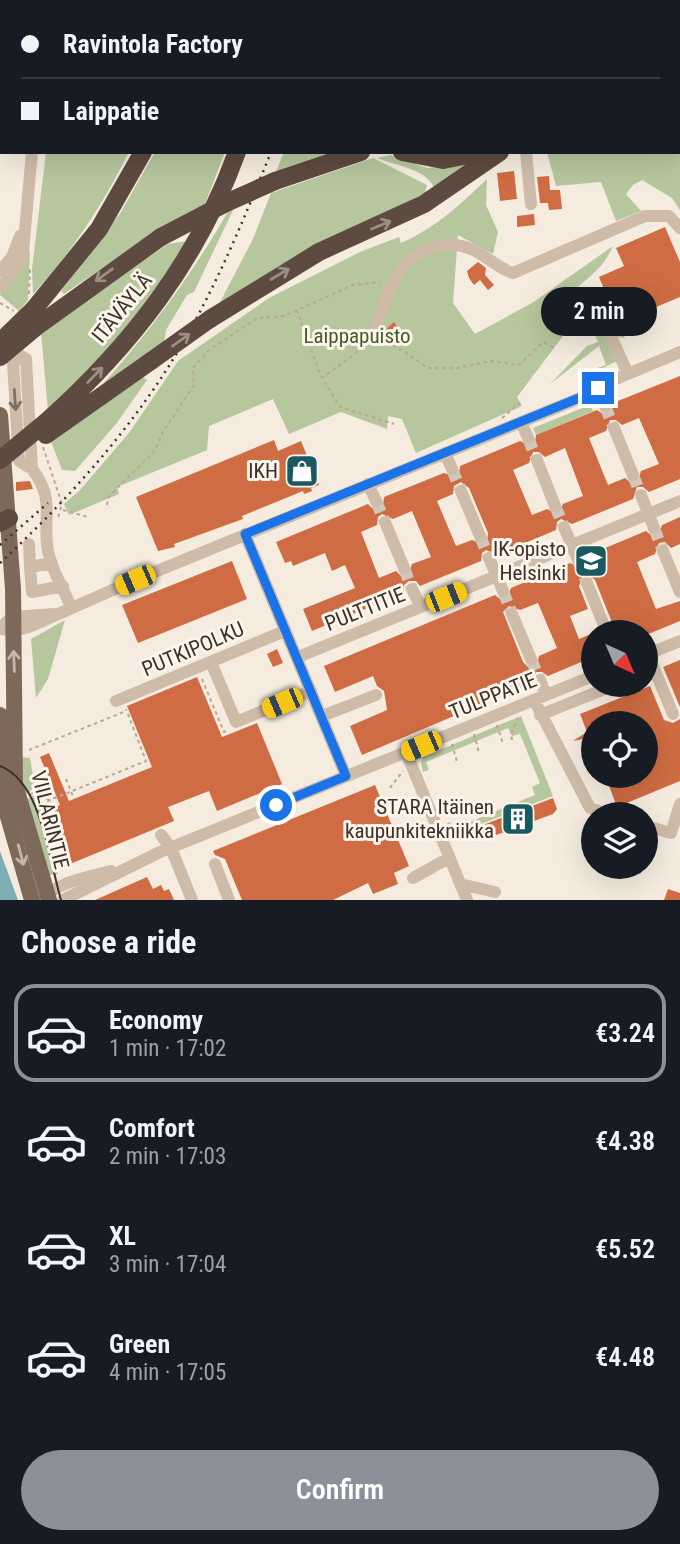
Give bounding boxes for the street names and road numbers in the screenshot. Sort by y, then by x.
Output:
street label: ITÄVÄYLÄ [87,269,157,347]
street label: PULTTITIE [321,582,409,636]
street label: PUTKIPOLKU [138,617,248,681]
street label: TULPPATIE [446,668,540,724]
street label: VIILARINTIE [26,768,74,872]

